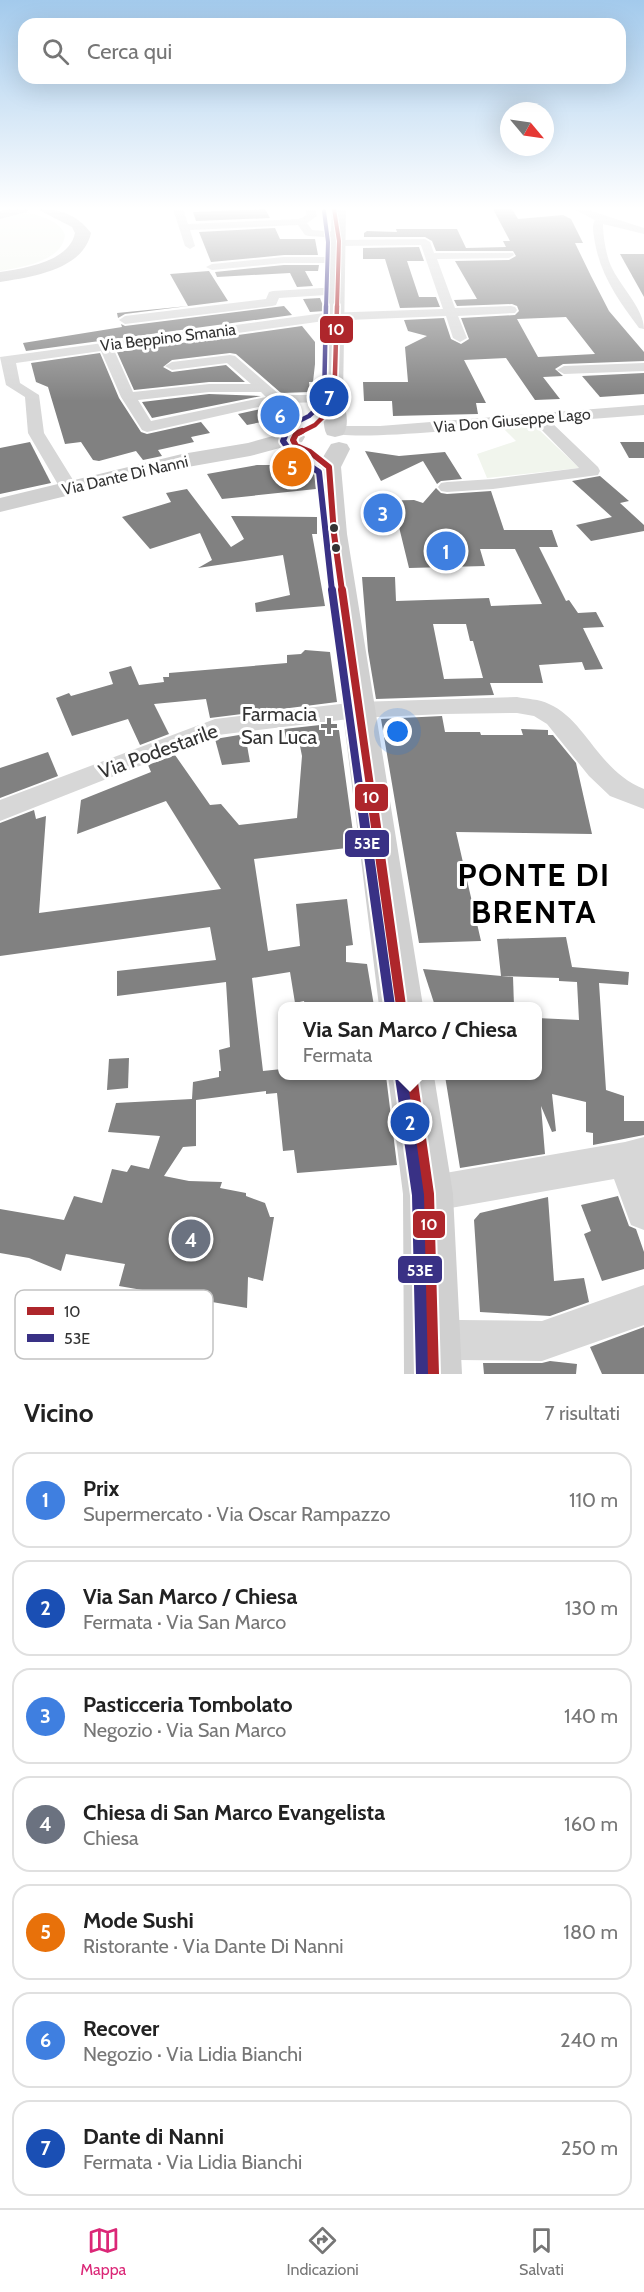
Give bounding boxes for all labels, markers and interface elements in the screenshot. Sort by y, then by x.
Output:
search box [18,18,626,84]
icon: search [39,35,72,68]
text: Cerca qui [87,38,172,65]
north arrow [500,102,554,156]
line badge: 10 [319,315,354,344]
street label: Via Beppino Smania [99,320,237,355]
text: 10 [327,320,345,339]
pin: 7 [310,374,348,420]
pin: 6 [260,392,300,438]
street label: Via Don Giuseppe Lago [433,404,591,437]
pin: 5 [272,444,312,490]
street label: Via Dante Di Nanni [60,452,190,499]
pin: 3 [364,490,403,536]
unlabelled marker [328,522,340,534]
pin: 1 [426,528,466,574]
unlabelled marker [330,542,342,554]
place label: Farmacia San Luca [241,702,317,749]
your location [383,717,412,746]
street label: Via Podestarile [95,718,221,784]
marker: Farmacia San Luca [322,719,336,733]
line badge: 10 [354,783,389,812]
text: 10 [362,788,380,807]
line badge: 53E [344,829,390,858]
text: 53E [354,834,380,853]
district label: PONTE DI BRENTA [457,855,611,931]
popup [278,1002,542,1080]
text: Via San Marco / Chiesa [303,1016,517,1043]
text: Fermata [303,1043,372,1067]
pin: 2 [390,1100,430,1144]
line badge: 10 [412,1210,446,1239]
text: 10 [420,1215,438,1234]
pin: 4 [172,1216,210,1262]
line badge: 53E [397,1255,443,1284]
text: 53E [407,1261,433,1280]
legend [15,1290,213,1359]
text: 10 [64,1302,80,1321]
text: 53E [64,1329,90,1348]
text: Vicino [24,1397,93,1429]
text: 7 risultati [544,1401,620,1425]
text: Prix [83,1475,119,1502]
text: 1 [42,1488,49,1512]
text: 110 m [569,1488,618,1512]
text: Supermercato · Via Oscar Rampazzo [83,1502,390,1526]
text: Via San Marco / Chiesa [83,1583,297,1610]
text: 2 [40,1596,51,1620]
text: 130 m [565,1596,618,1620]
text: Fermata · Via San Marco [83,1610,286,1634]
text: Pasticceria Tombolato [83,1691,293,1718]
text: 3 [40,1704,51,1728]
text: 140 m [564,1704,618,1728]
text: Negozio · Via San Marco [83,1718,286,1742]
text: Chiesa di San Marco Evangelista [83,1799,385,1826]
text: 4 [39,1812,52,1836]
text: 160 m [564,1812,618,1836]
text: Chiesa [83,1826,139,1850]
text: Mode Sushi [83,1907,194,1934]
text: 5 [40,1920,51,1944]
text: 180 m [563,1920,618,1944]
text: Ristorante · Via Dante Di Nanni [83,1934,344,1958]
text: Recover [83,2015,159,2042]
text: 6 [40,2028,51,2052]
text: 240 m [560,2028,618,2052]
text: Negozio · Via Lidia Bianchi [83,2042,302,2066]
text: Dante di Nanni [83,2123,224,2150]
text: 7 [40,2136,51,2160]
text: 250 m [561,2136,618,2160]
text: Fermata · Via Lidia Bianchi [83,2150,302,2174]
tab: Mappa [80,2224,126,2279]
tab: Indicazioni [287,2224,359,2279]
tab: Salvati [519,2224,564,2279]

